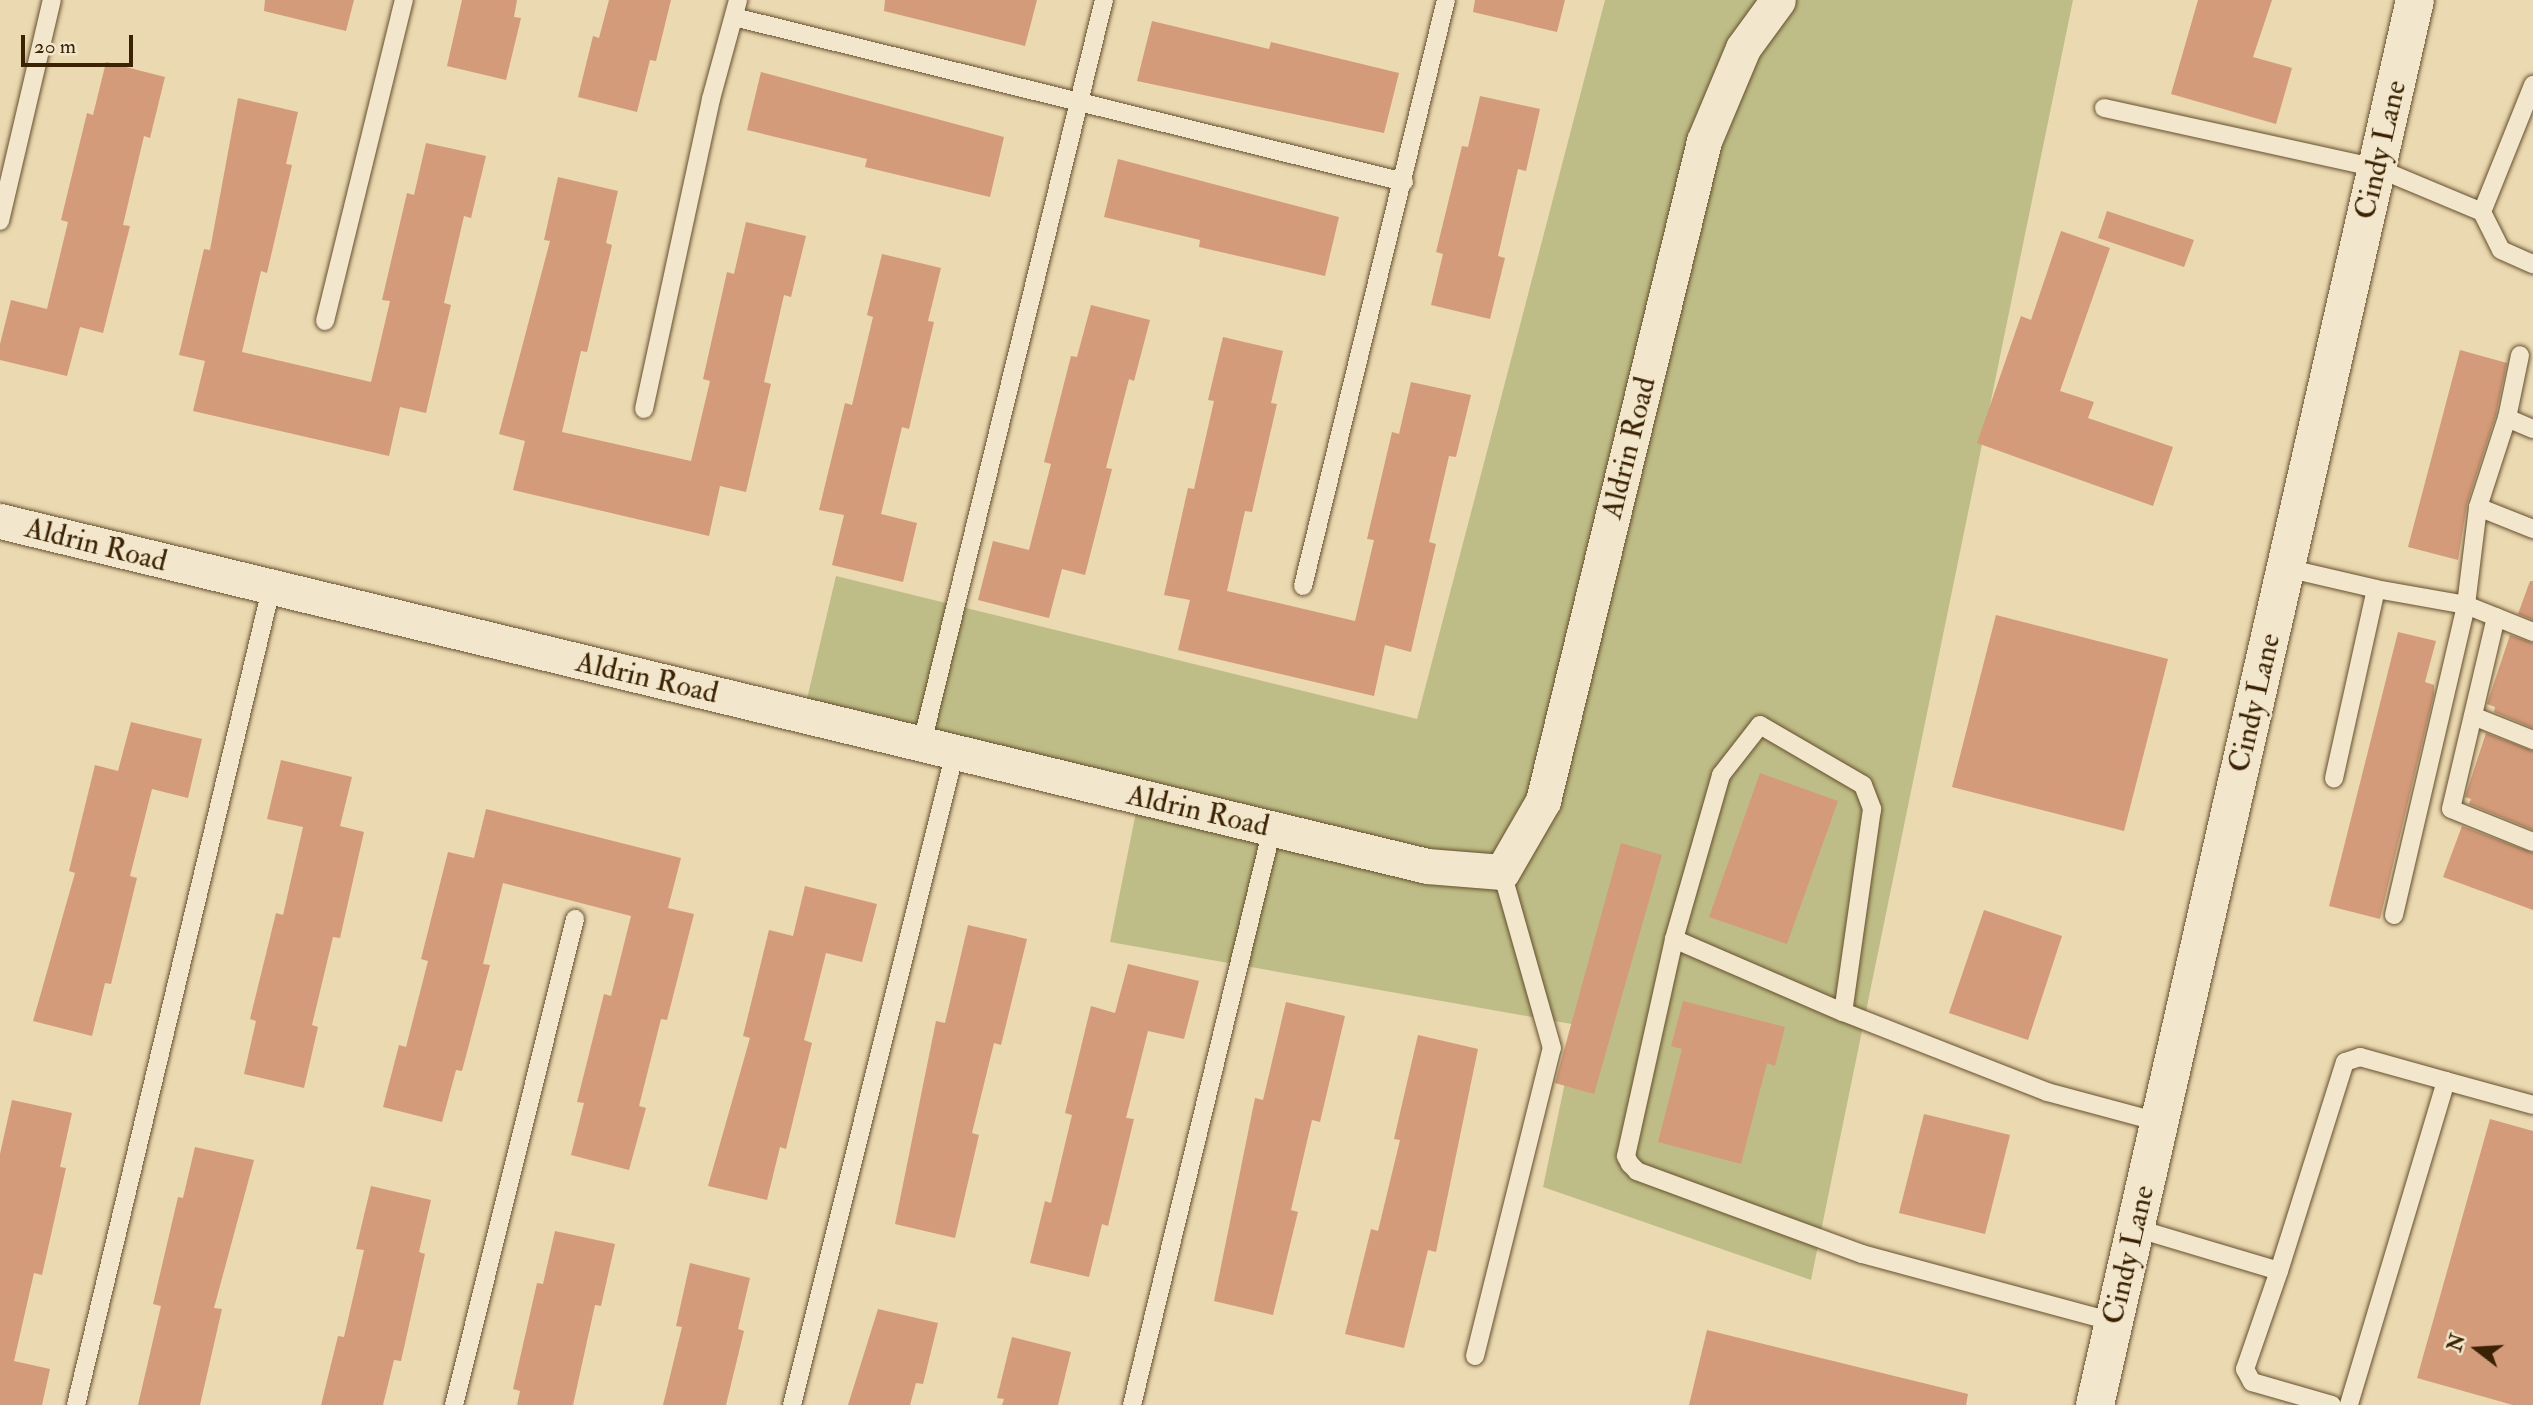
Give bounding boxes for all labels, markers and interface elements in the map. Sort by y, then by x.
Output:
scale bar [24,21,136,65]
text: 20 m [34,33,76,60]
street label: Cindy Lane [2348,77,2414,223]
street label: Aldrin Road [1594,373,1664,523]
street label: Aldrin Road [21,510,171,580]
street label: Cindy Lane [2222,630,2288,776]
street label: Aldrin Road [572,644,722,712]
street label: Aldrin Road [1123,777,1273,845]
street label: Cindy Lane [2096,1182,2162,1328]
north arrow [2442,1314,2512,1384]
text: N [2443,1331,2471,1355]

